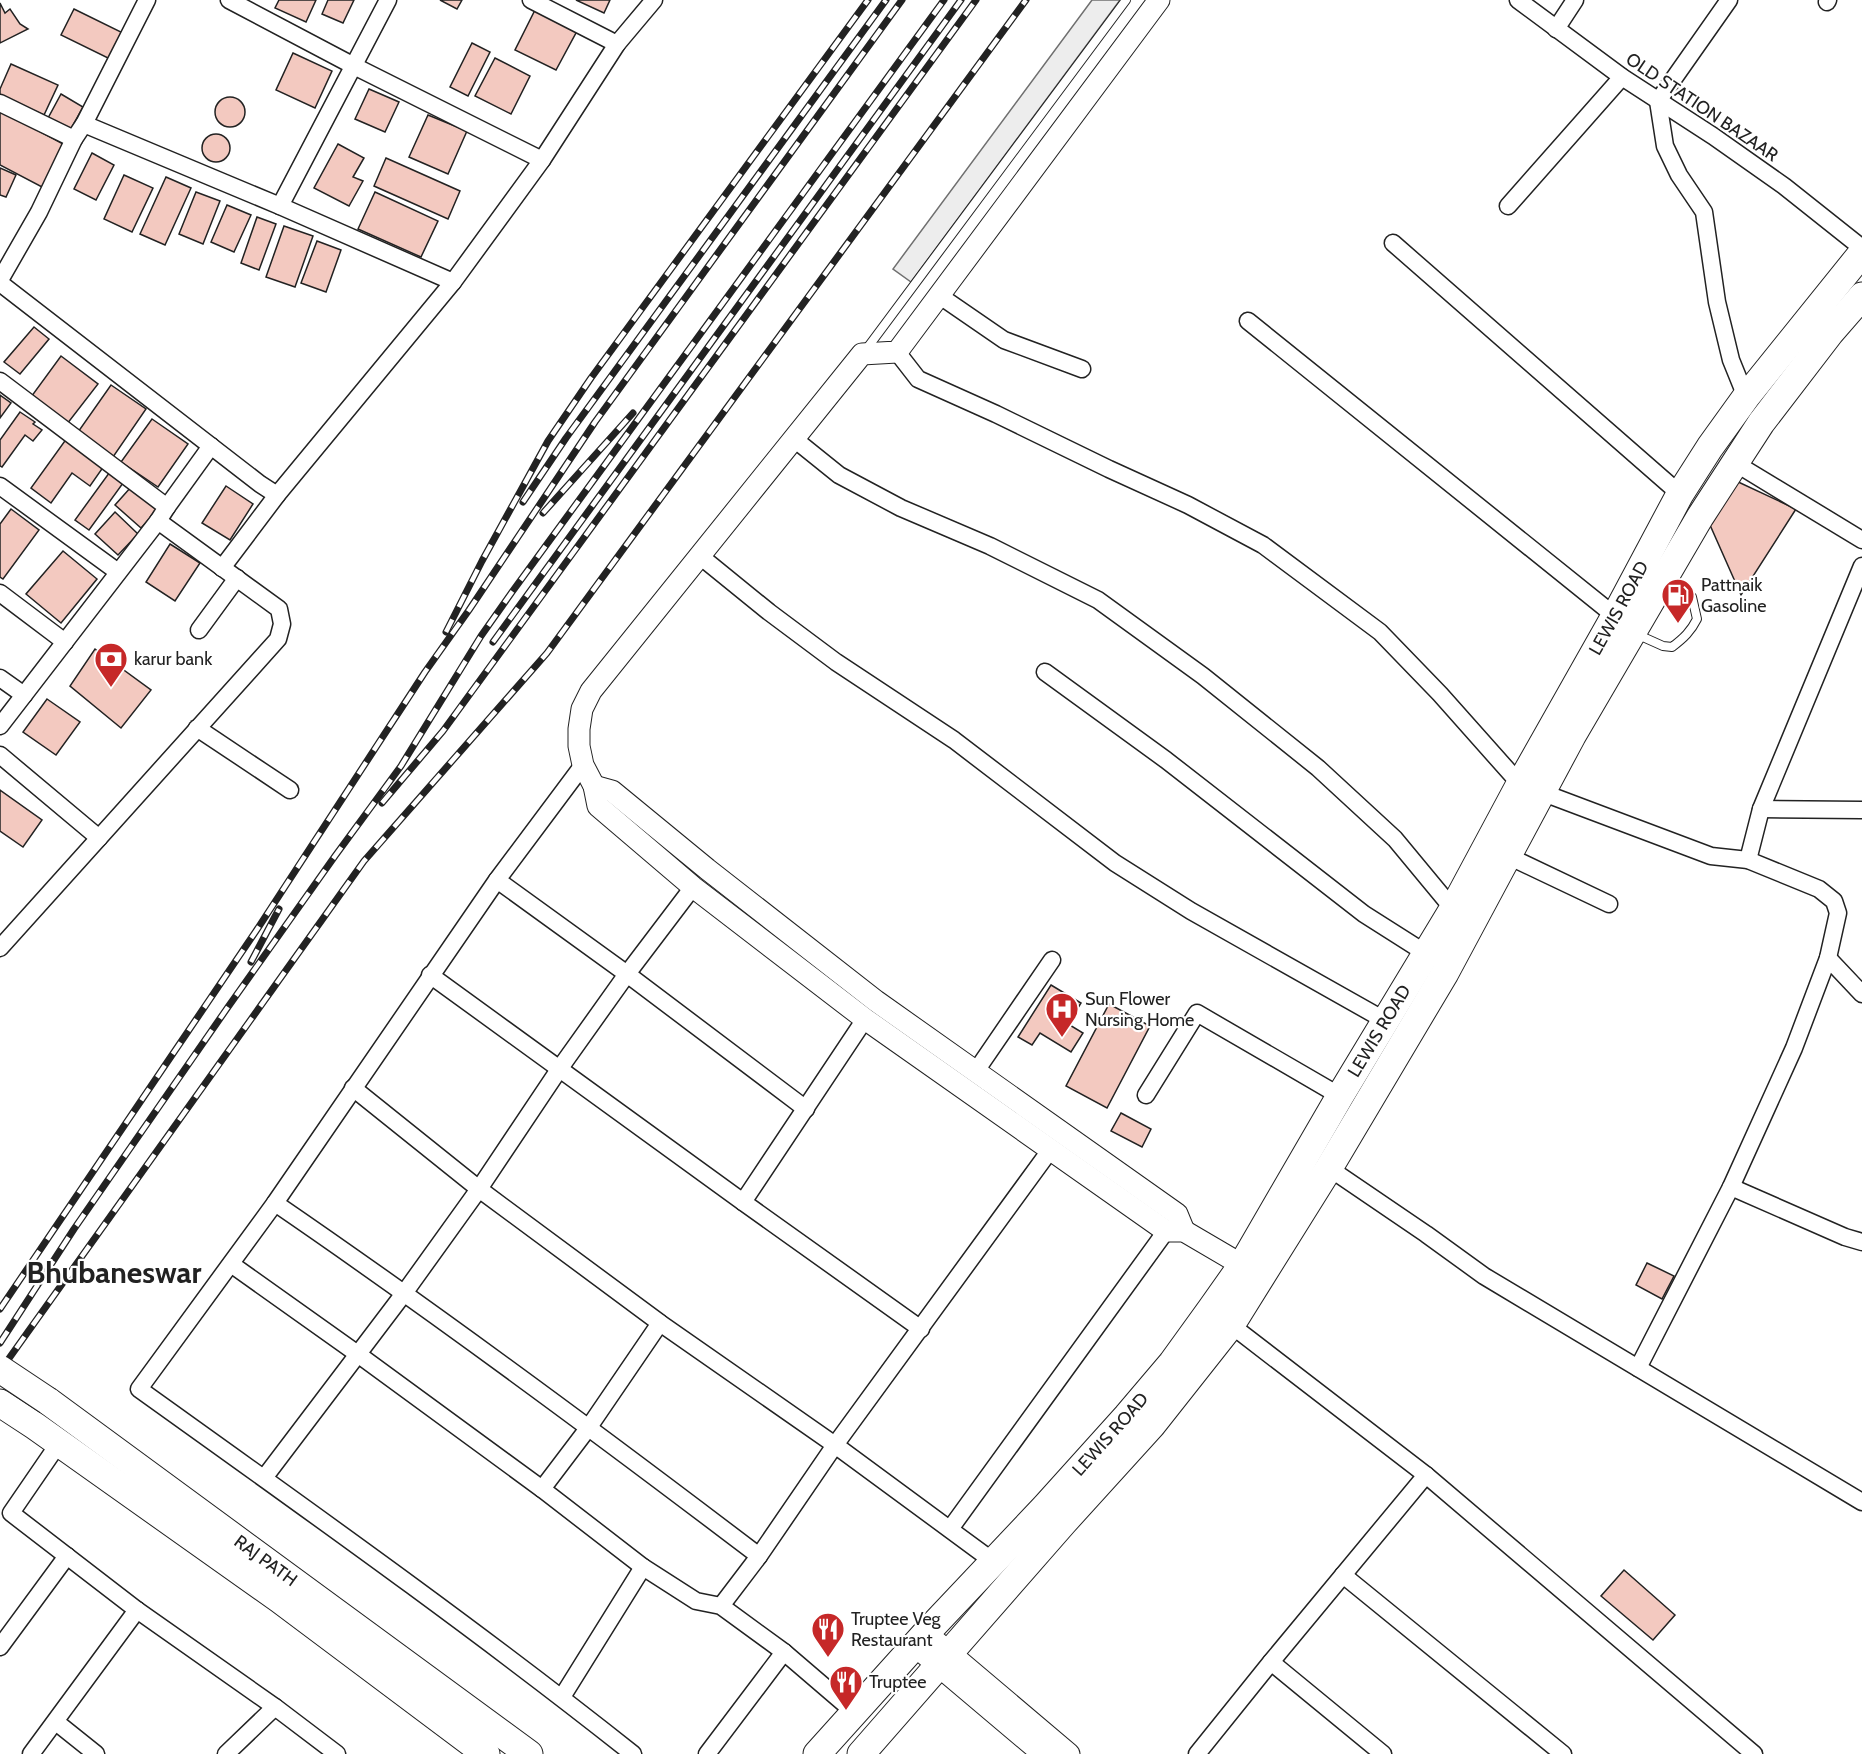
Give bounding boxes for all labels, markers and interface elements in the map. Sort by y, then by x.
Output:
street label: OLD STATION BAZAAR [1622,48,1782,166]
street label: LEWIS ROAD [1584,557,1653,659]
place label: Pattnaik Gasoline [1701,574,1766,617]
fuel station icon: Pattnaik Gasoline [1660,577,1696,624]
bank icon: karur bank [93,641,129,688]
place label: karur bank [134,648,213,670]
street label: LEWIS ROAD [1343,981,1416,1081]
place label: Sun Flower Nursing Home [1085,988,1194,1031]
hospital icon: Sun Flower Nursing Home [1044,991,1080,1038]
district label: Bhubaneswar [27,1254,202,1291]
street label: LEWIS ROAD [1068,1388,1153,1480]
street label: RAJ PATH [230,1530,301,1591]
place label: Truptee Veg Restaurant [851,1608,942,1651]
restaurant icon: Truptee Veg Restaurant [810,1611,846,1658]
restaurant icon: Truptee [828,1664,864,1711]
place label: Truptee [869,1671,926,1693]

